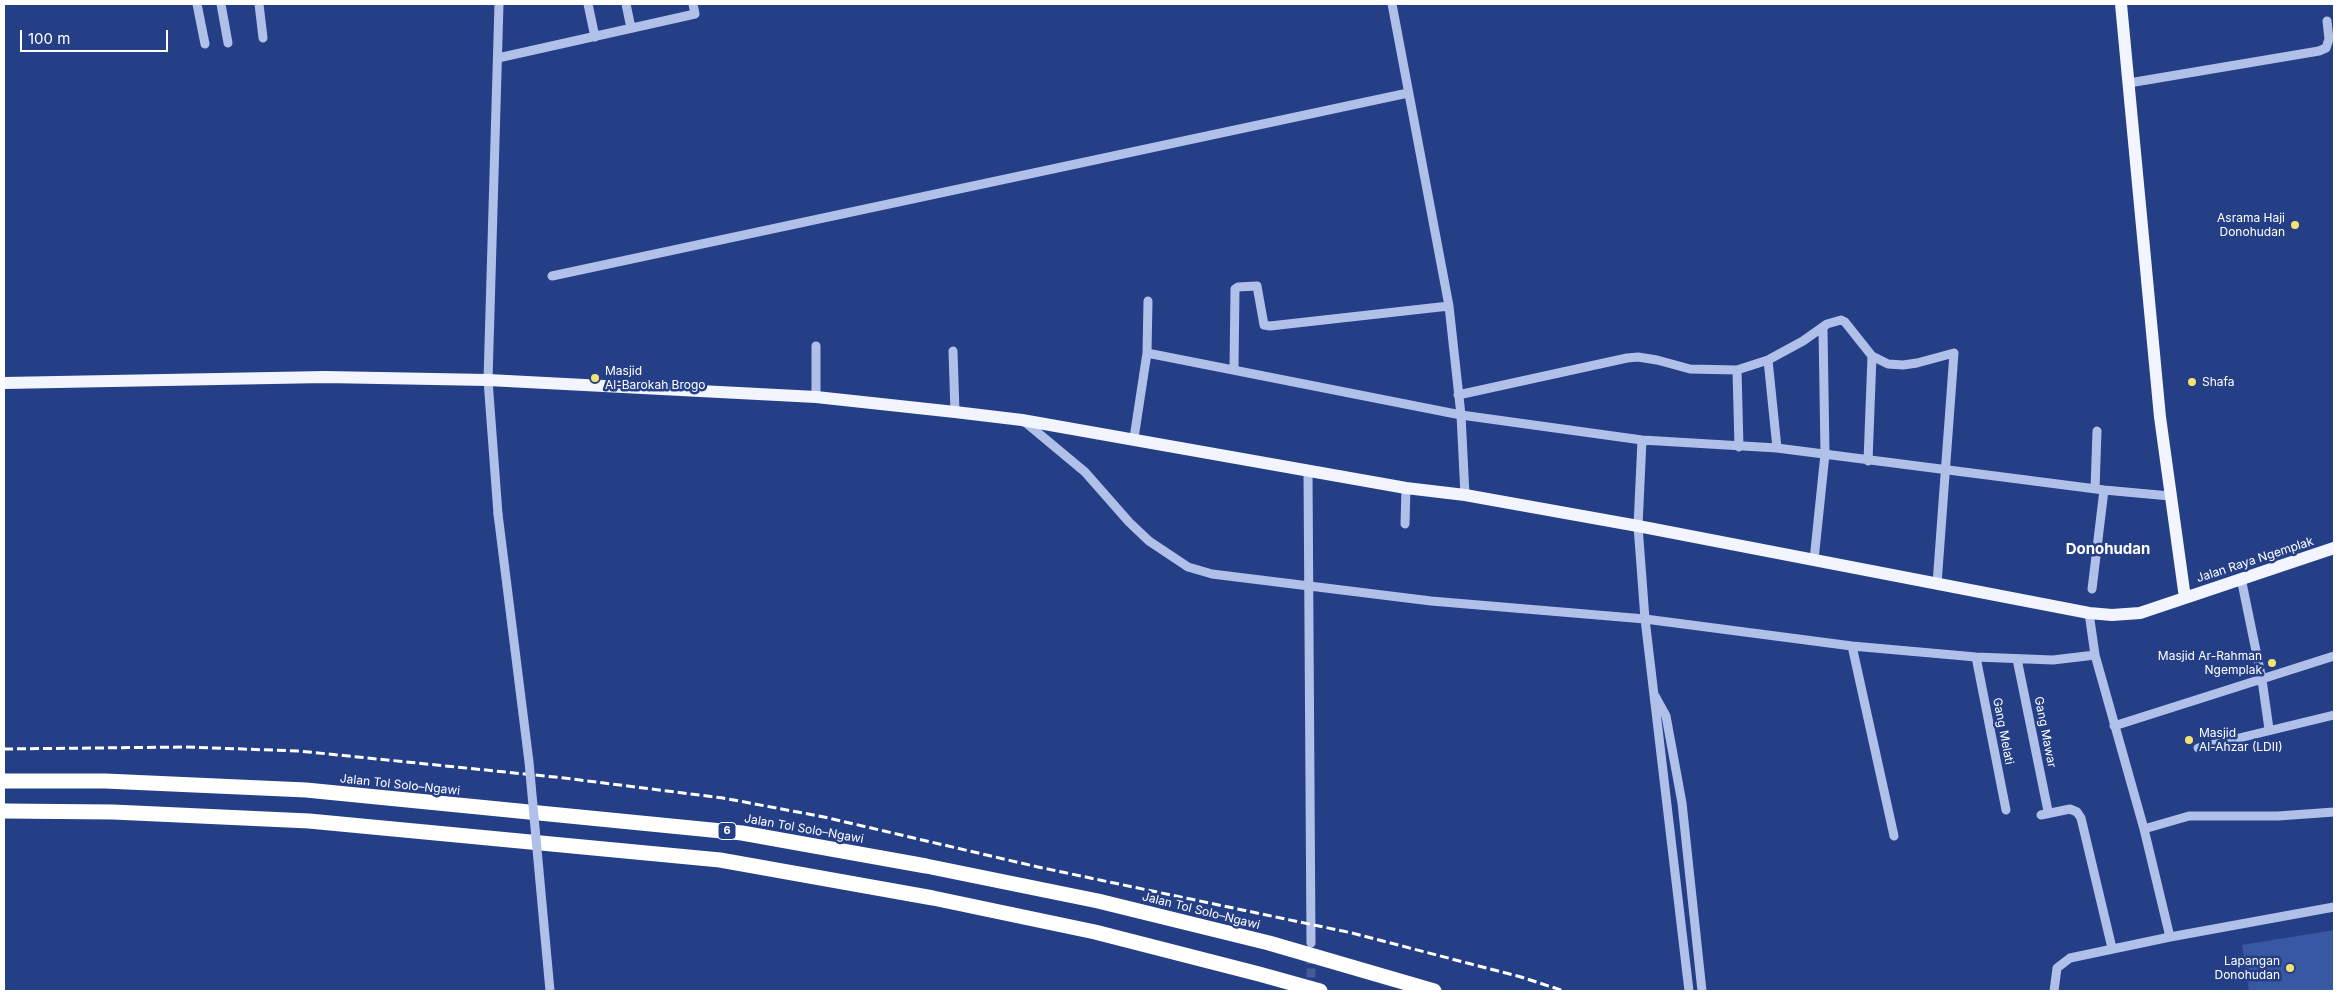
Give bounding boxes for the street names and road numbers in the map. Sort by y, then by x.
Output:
street label: Jalan Raya Ngemplak [2195,534,2315,586]
street label: Gang Mawar [2031,695,2059,769]
street label: Gang Melati [1989,696,2017,766]
street label: Jalan Tol Solo–Ngawi [339,772,461,798]
street label: Jalan Tol Solo–Ngawi [743,811,865,847]
road number: 6 [718,822,736,839]
street label: Jalan Tol Solo–Ngawi [1141,889,1261,933]

